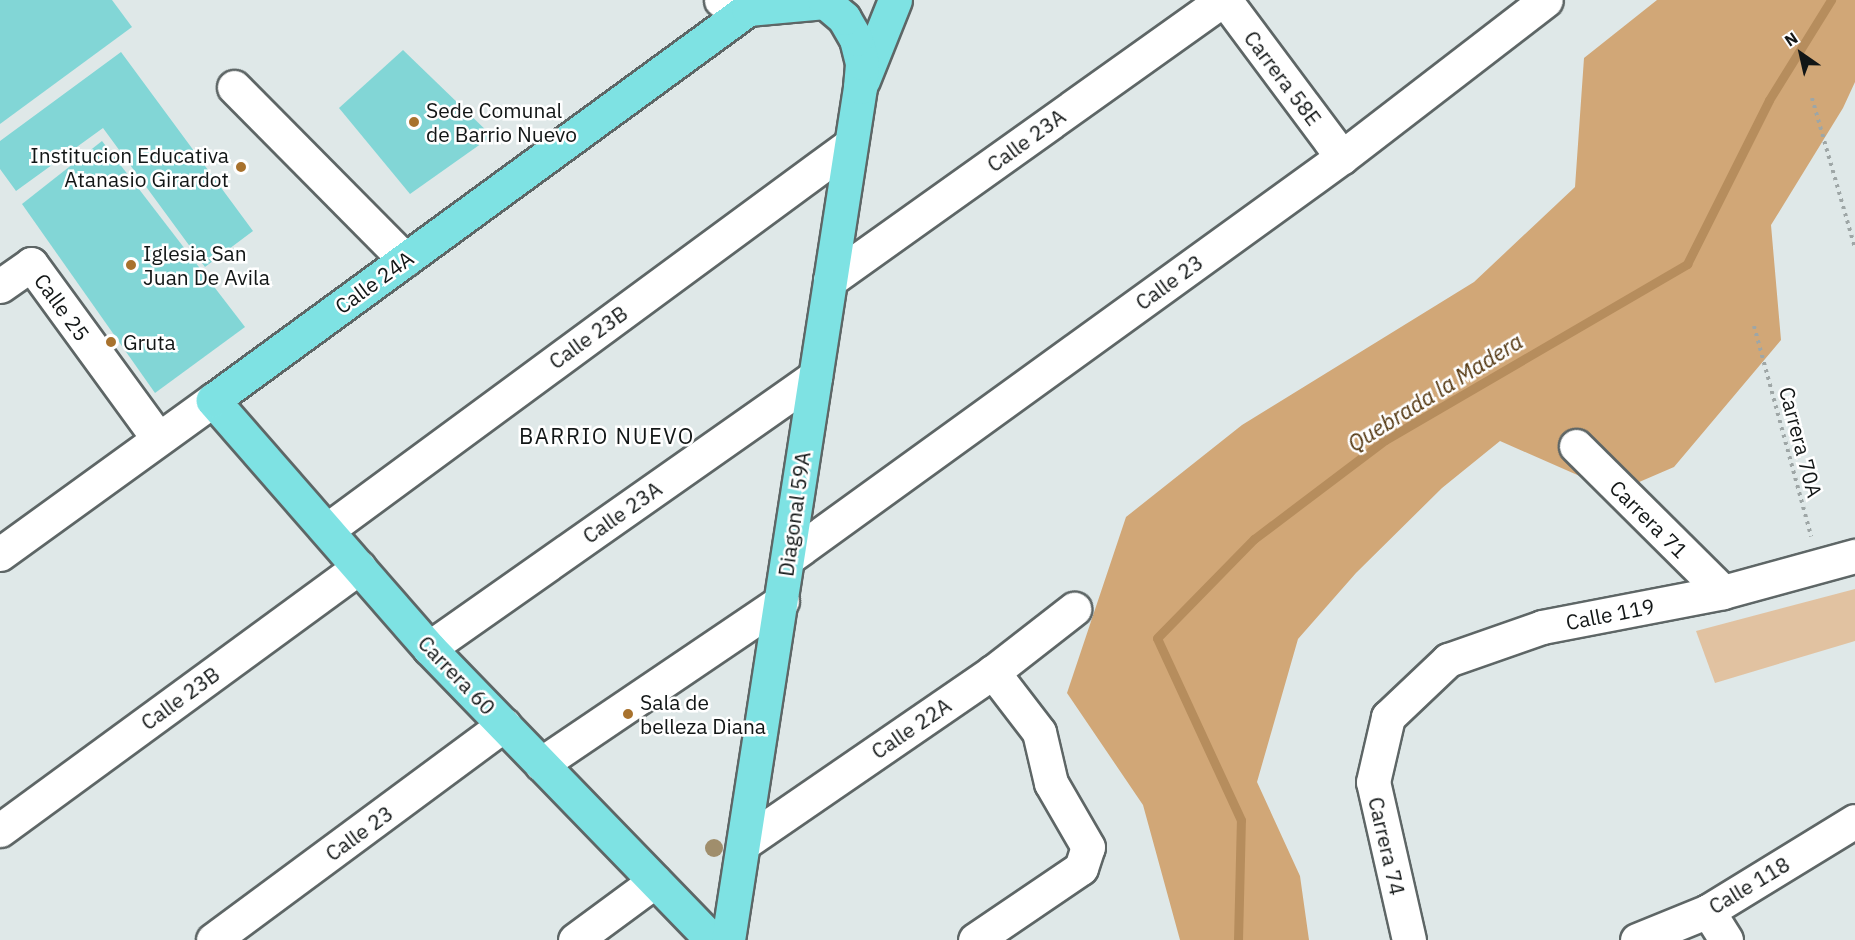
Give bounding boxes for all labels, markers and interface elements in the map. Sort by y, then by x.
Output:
north arrow [1771,24,1831,84]
street label: Carrera 58E [1239,26,1327,130]
text: N [1781,28,1801,51]
place label: Sede Comunal de Barrio Nuevo [426,97,577,147]
street label: Calle 23A [982,103,1070,177]
marker: Sede Comunal de Barrio Nuevo [407,115,421,129]
place label: Institucion Educativa Atanasio Girardot [30,142,229,192]
marker: Institucion Educativa Atanasio Girardot [234,160,248,174]
place label: Iglesia San Juan De Avila [143,240,270,290]
street label: Calle 24A [330,245,418,319]
street label: Calle 23 [1130,249,1208,315]
marker: Iglesia San Juan De Avila [124,258,138,272]
street label: Calle 25 [29,268,95,346]
street label: Calle 23B [544,300,632,374]
water label: Quebrada la Madera [1343,328,1527,456]
place label: Gruta [123,329,176,355]
marker: Gruta [104,335,118,349]
street label: Carrera 70A [1774,384,1828,500]
district label: BARRIO NUEVO [519,423,695,449]
street label: Diagonal 59A [773,450,815,578]
street label: Carrera 71 [1605,475,1693,563]
street label: Calle 23A [578,476,666,548]
street label: Calle 119 [1563,593,1657,635]
street label: Carrera 60 [413,630,501,720]
street label: Calle 23B [136,661,224,735]
place label: Sala de belleza Diana [640,689,766,739]
street label: Calle 22A [866,692,956,764]
marker: Sala de belleza Diana [621,707,635,721]
street label: Carrera 74 [1363,794,1411,898]
street label: Calle 23 [320,800,398,866]
street label: Calle 118 [1704,851,1794,919]

